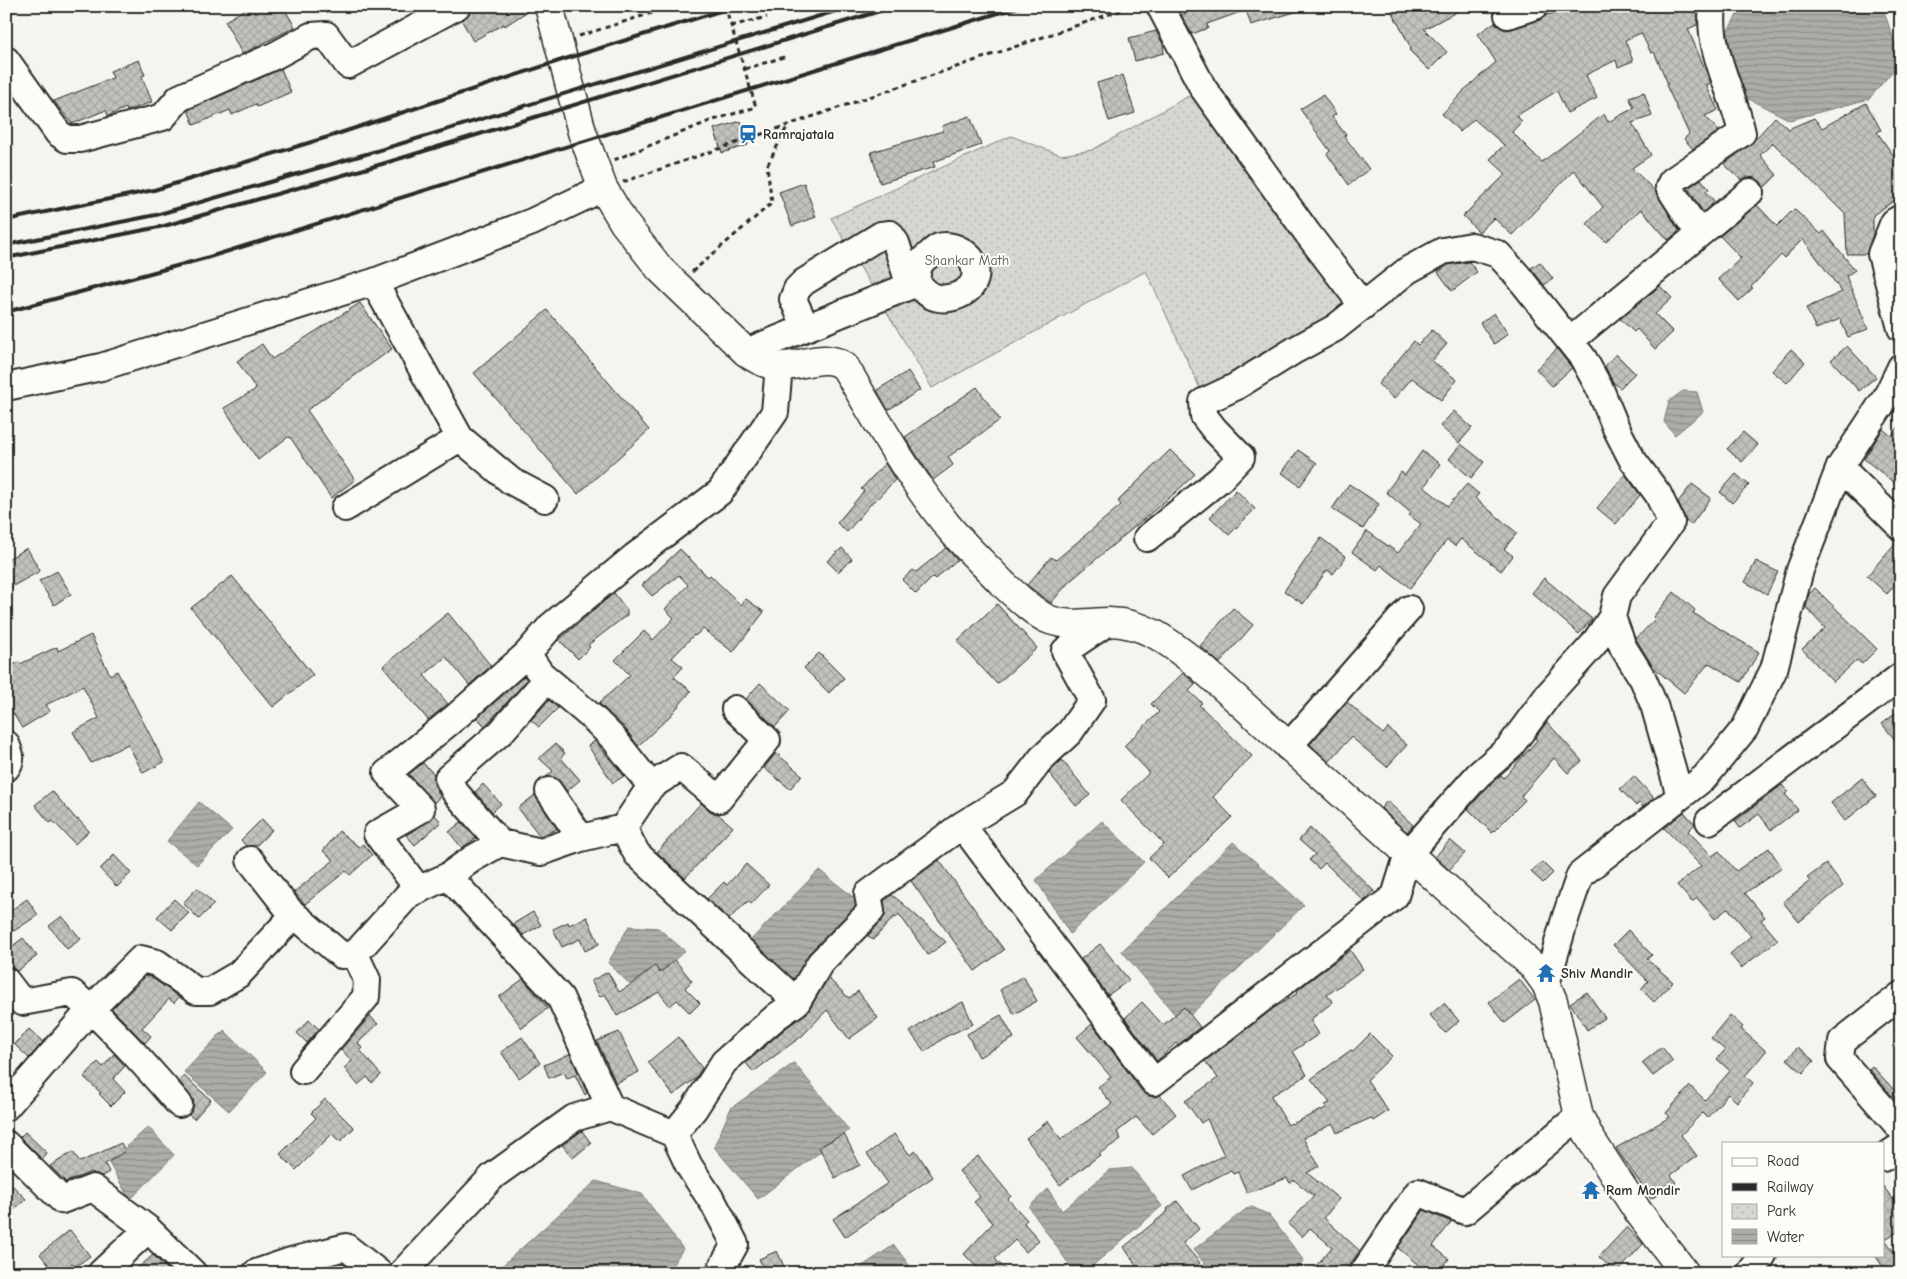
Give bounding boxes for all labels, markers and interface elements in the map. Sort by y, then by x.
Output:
station icon: Ramrajatala [737,123,759,145]
place label: Ramrajatala [763,126,834,143]
park label: Shankar Math [925,252,1009,269]
temple icon: Shiv Mandir [1535,962,1557,984]
place label: Shiv Mandir [1561,965,1633,982]
legend [1722,1142,1884,1256]
text: Road [1767,1152,1799,1170]
text: Railway [1767,1178,1814,1196]
temple icon: Ram Mondir [1580,1179,1602,1201]
place label: Ram Mondir [1606,1182,1680,1199]
text: Park [1767,1202,1796,1220]
text: Water [1767,1228,1804,1246]

